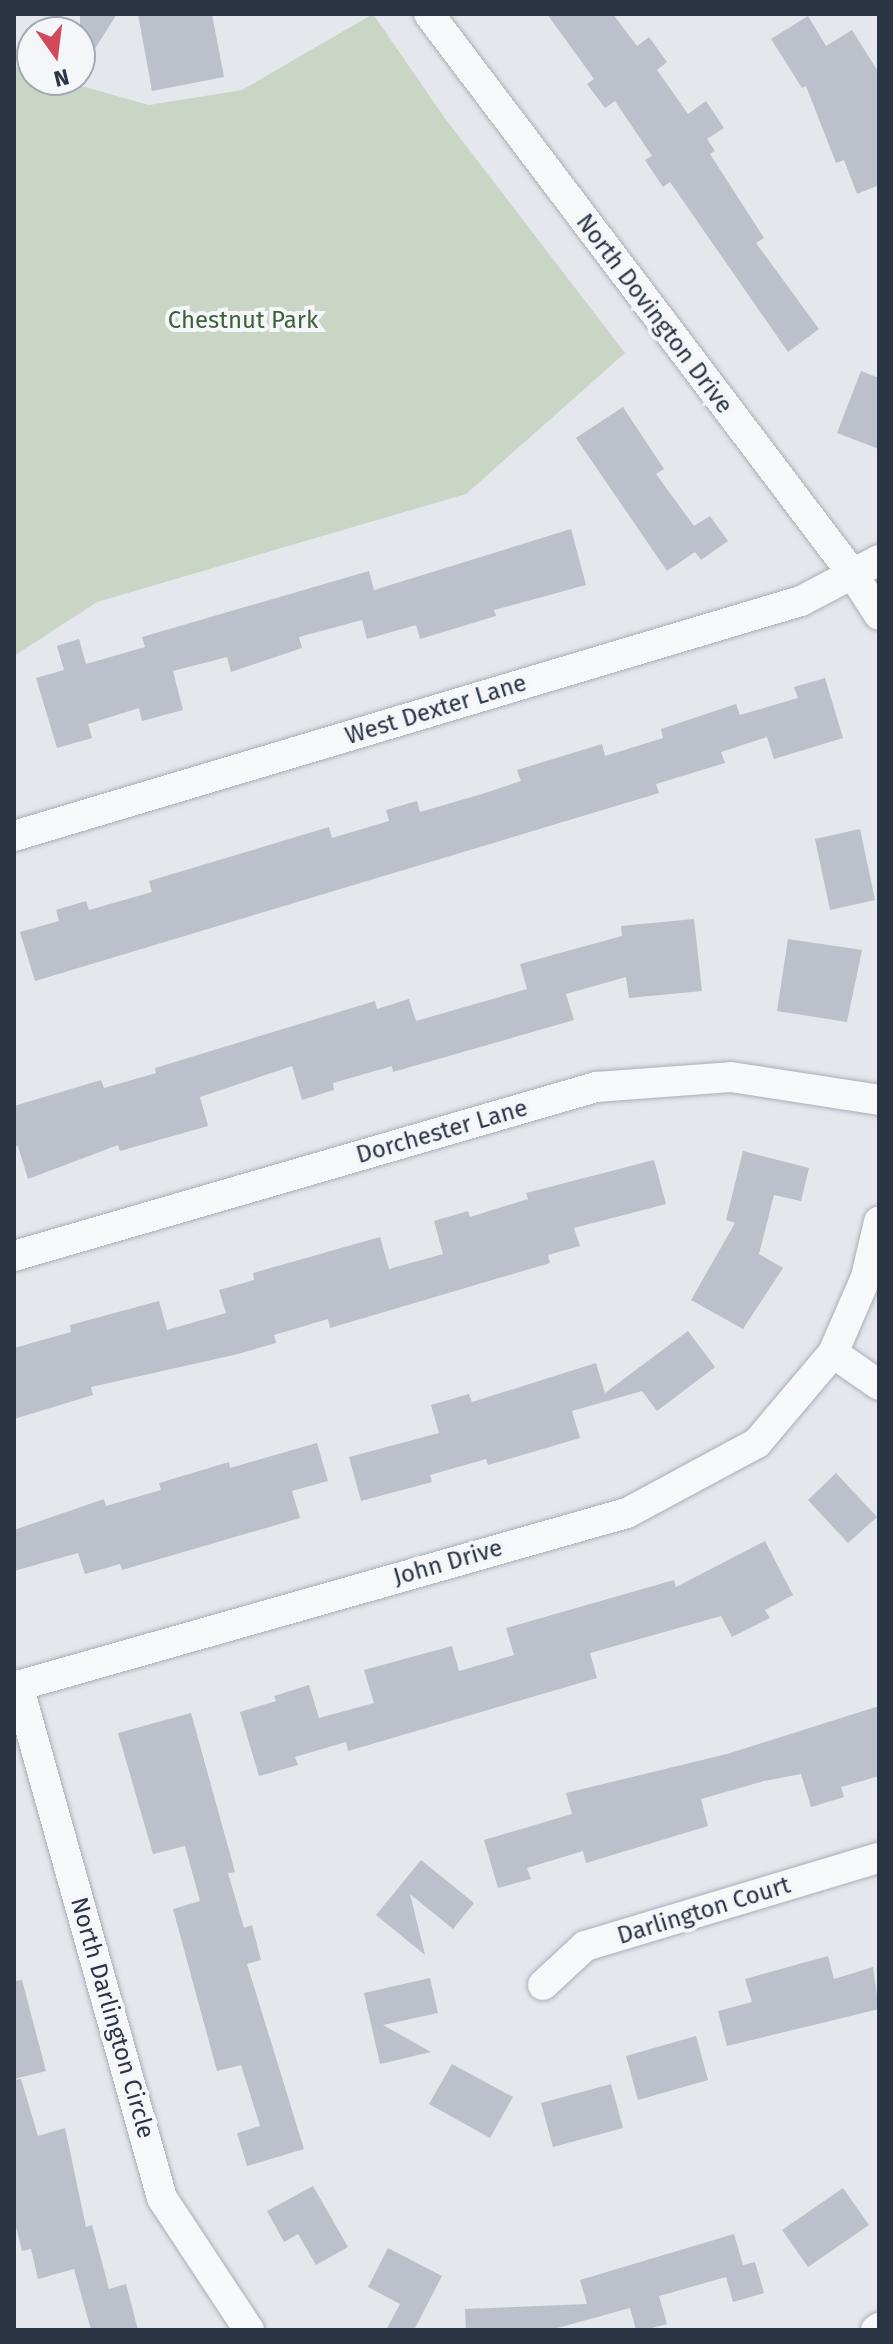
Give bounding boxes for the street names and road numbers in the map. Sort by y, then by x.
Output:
street label: North Dovington Drive [570,209,738,419]
street label: West Dexter Lane [342,669,530,751]
street label: Dorchester Lane [353,1094,531,1170]
street label: John Drive [390,1534,506,1592]
street label: Darlington Court [614,1871,794,1951]
street label: North Darlington Circle [64,1894,160,2142]

